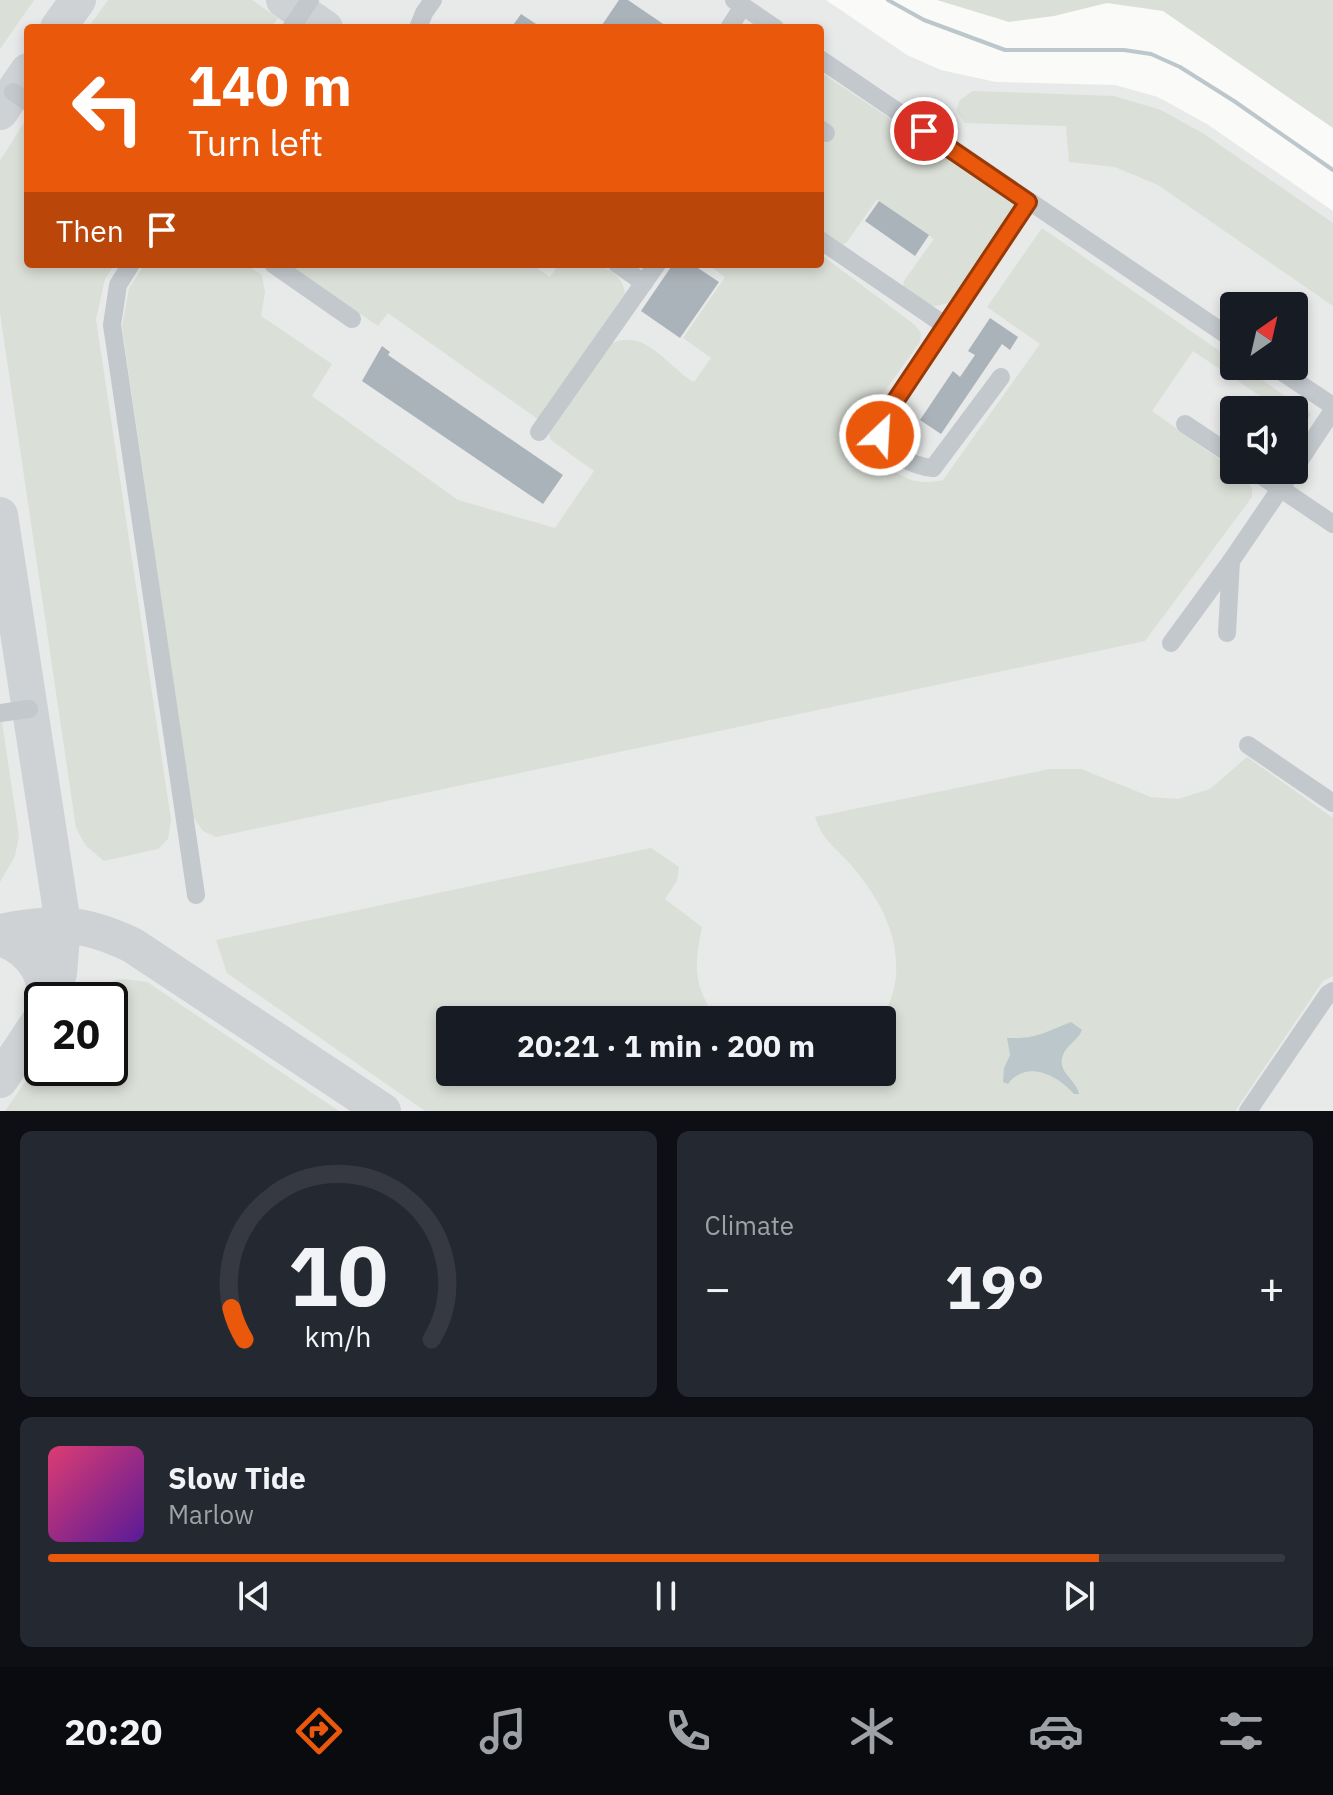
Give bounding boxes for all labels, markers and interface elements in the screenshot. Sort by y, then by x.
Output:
text: 140 m [188,49,352,121]
icon: left [56,56,160,160]
pin [890,97,958,165]
icon: arrive [902,109,946,153]
text: Turn left [188,119,323,166]
icon: arrive [140,208,184,252]
text: Then [56,211,124,250]
north arrow [1220,292,1308,380]
map controls [1220,292,1308,484]
position arrow [838,393,922,477]
button: sound [1220,396,1308,484]
speed limit sign: 20 [24,982,128,1086]
text: 20:21 · 1 min · 200 m [517,1026,815,1065]
text: Climate [705,1208,794,1242]
text: 10 [288,1221,388,1329]
text: 19° [945,1247,1045,1326]
text: − [705,1259,731,1316]
text: + [1259,1259,1285,1316]
text: km/h [305,1318,372,1355]
text: Slow Tide [168,1458,306,1497]
text: Marlow [168,1497,254,1531]
icon: previous [232,1574,276,1618]
icon: pause [644,1574,688,1618]
icon: next [1057,1574,1101,1618]
icon: directions [291,1703,347,1759]
icon: music [475,1703,531,1759]
icon: phone [660,1703,716,1759]
icon: climate [844,1703,900,1759]
icon: car [1028,1703,1084,1759]
icon: filters [1213,1703,1269,1759]
text: 20:20 [64,1708,162,1755]

